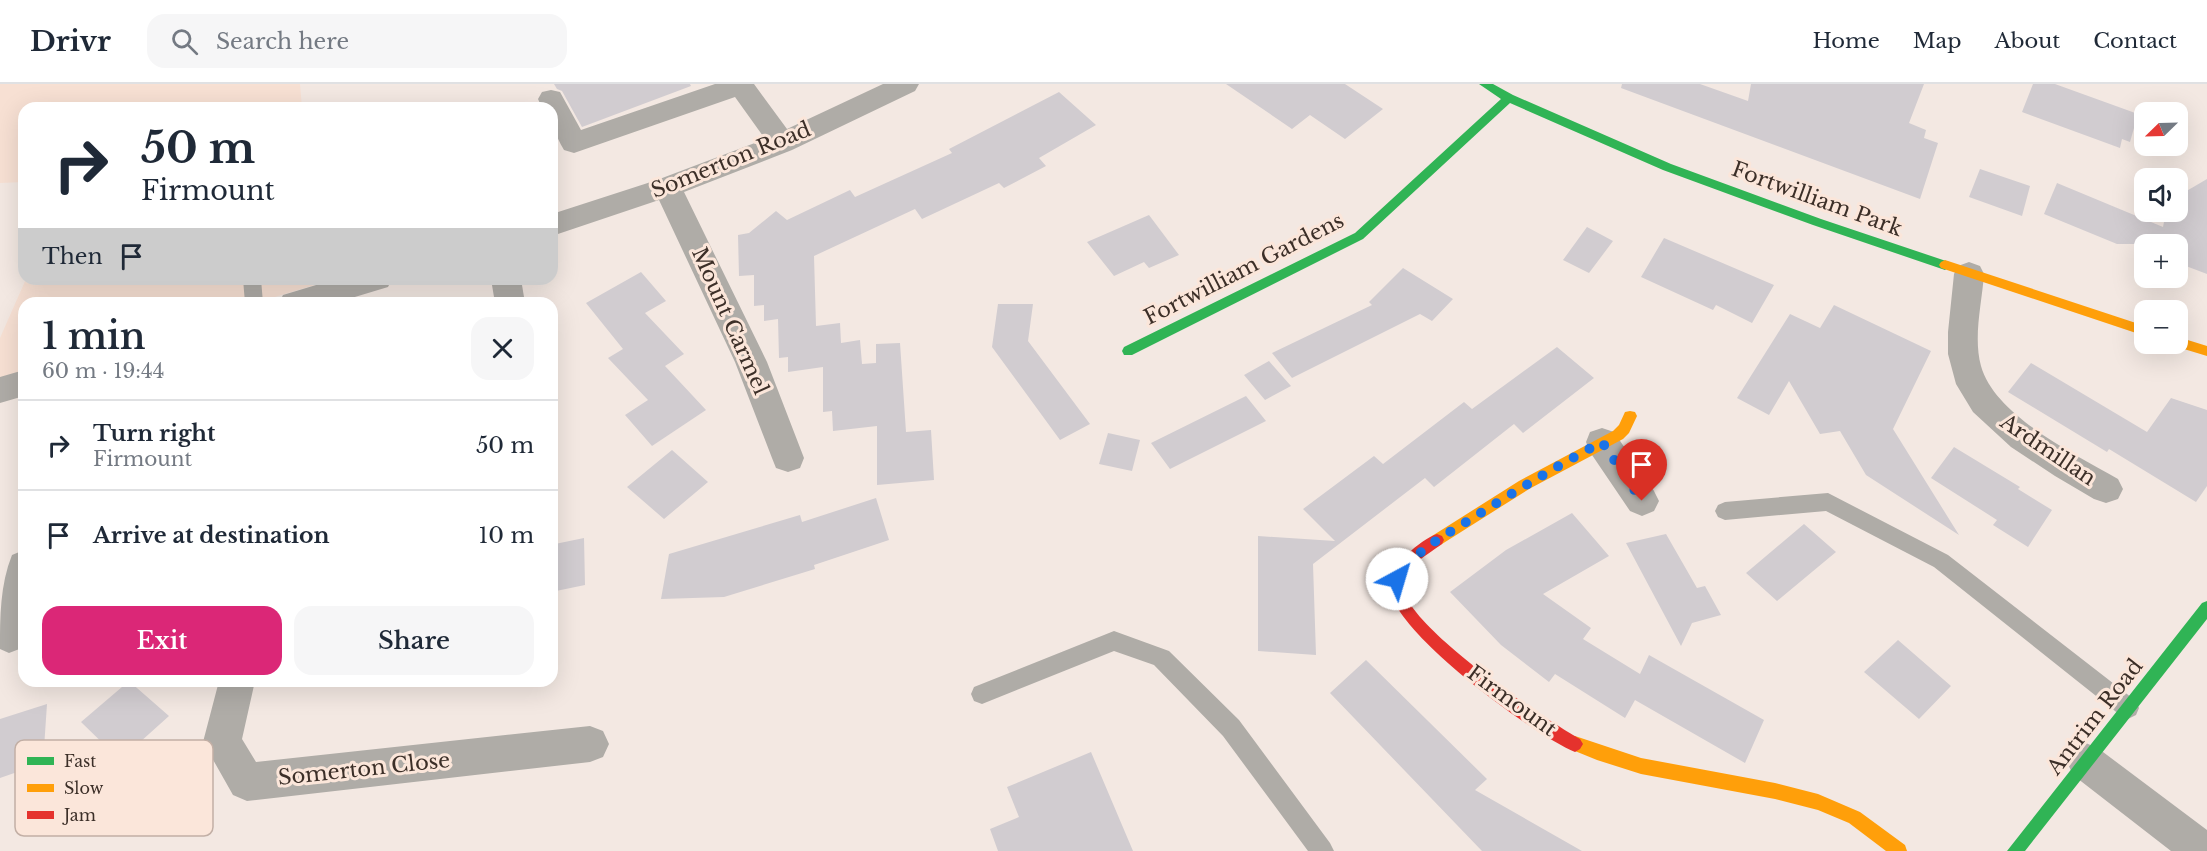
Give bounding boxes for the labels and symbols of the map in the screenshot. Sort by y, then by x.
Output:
north arrow [2134,102,2188,156]
street label: Somerton Road [647,116,815,204]
street label: Fortwilliam Park [1728,156,1906,242]
street label: Fortwilliam Gardens [1140,207,1348,331]
street label: Mount Carmel [686,243,774,399]
street label: Ardmillan [1994,408,2101,491]
pin [1616,439,1667,501]
position arrow [1365,547,1429,611]
street label: Antrim Road [2041,654,2148,781]
street label: Firmount [1462,660,1562,742]
legend [15,740,213,836]
street label: Somerton Close [277,747,451,791]
text: Fast [64,751,96,771]
text: Slow [64,778,104,798]
text: Jam [62,805,96,825]

